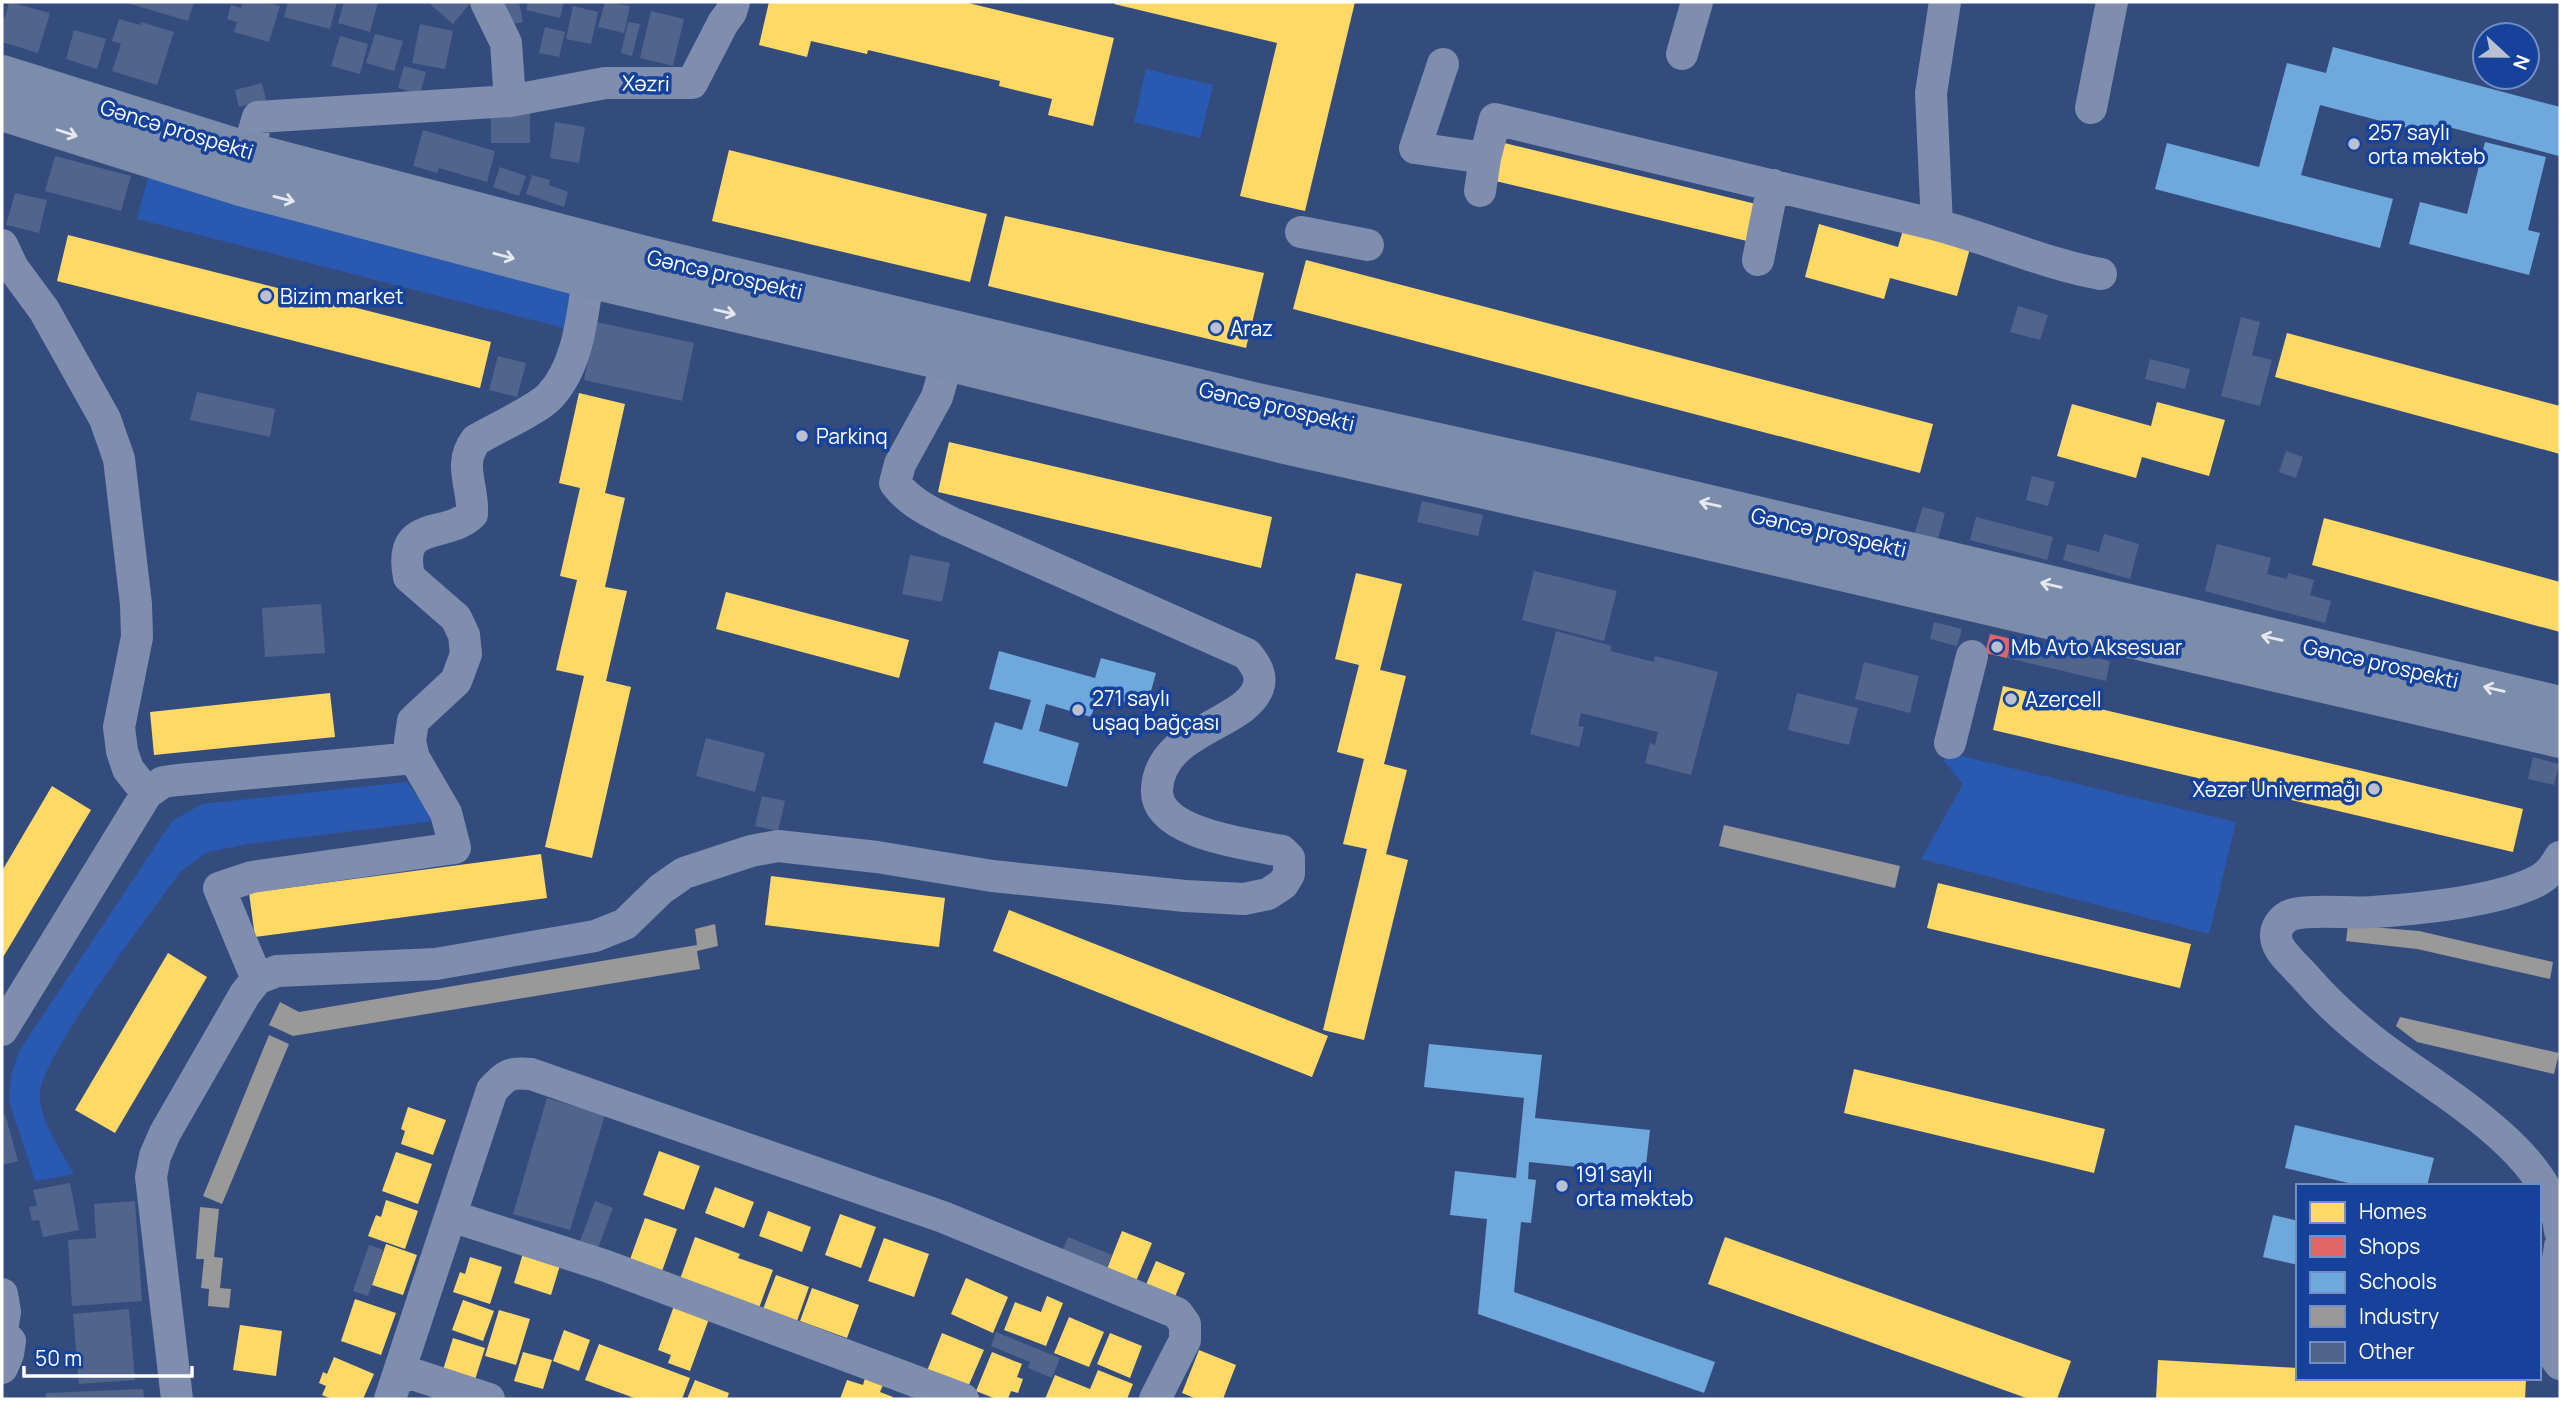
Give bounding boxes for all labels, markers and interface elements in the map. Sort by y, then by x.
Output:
north arrow [2471,21,2541,91]
text: N [2507,51,2536,74]
street label: Xəzri [622,69,670,97]
street label: Gəncə prospekti [97,92,257,166]
place label: 257 saylı orta məktəb [2368,118,2485,170]
one-way arrow [55,127,77,140]
marker: 257 saylı orta məktəb [2346,136,2362,152]
one-way arrow [272,192,295,206]
street label: Gəncə prospekti [644,242,806,306]
one-way arrow [493,251,515,264]
place label: Bizim market [280,282,404,310]
marker: Bizim market [258,288,274,304]
one-way arrow [713,306,736,319]
place label: Araz [1230,314,1273,342]
marker: Araz [1208,320,1224,336]
street label: Gəncə prospekti [1196,374,1358,438]
place label: Parkinq [816,422,888,450]
marker: Parkinq [794,428,810,444]
one-way arrow [1699,497,1722,510]
street label: Gəncə prospekti [1748,500,1910,564]
one-way arrow [2040,578,2063,591]
one-way arrow [2261,631,2284,644]
street label: Gəncə prospekti [2300,631,2462,695]
place label: Mb Avto Aksesuar [2011,633,2183,661]
marker: Mb Avto Aksesuar [1989,639,2005,655]
one-way arrow [2483,682,2506,696]
place label: 271 saylı uşaq bağçası [1092,684,1219,736]
place label: Azercell [2025,685,2102,713]
marker: Azercell [2003,691,2019,707]
marker: 271 saylı uşaq bağçası [1070,702,1086,718]
place label: Xəzər Univermağı [2192,775,2360,803]
marker: Xəzər Univermağı [2366,781,2382,797]
place label: 191 saylı orta məktəb [1576,1160,1693,1212]
marker: 191 saylı orta məktəb [1554,1178,1570,1194]
legend [2296,1184,2541,1380]
text: Homes [2359,1197,2427,1225]
text: Shops [2359,1232,2420,1260]
text: Schools [2359,1267,2437,1295]
text: Industry [2359,1302,2439,1330]
scale bar [24,1334,192,1378]
text: Other [2359,1337,2415,1365]
text: 50 m [35,1344,82,1372]

